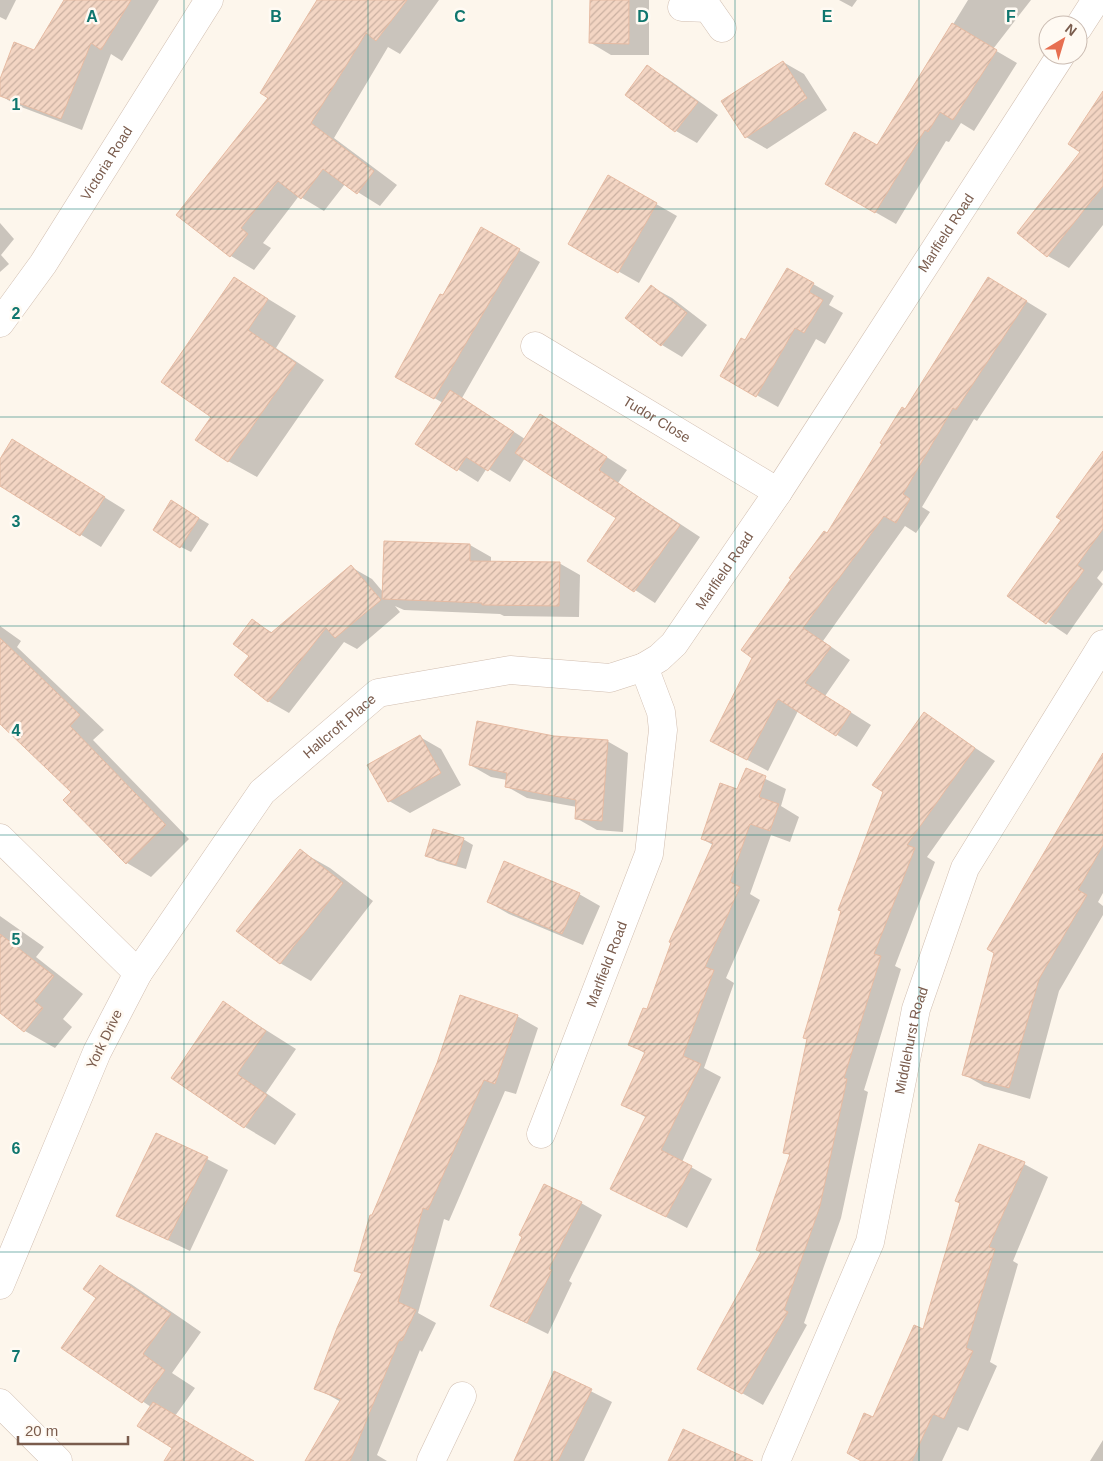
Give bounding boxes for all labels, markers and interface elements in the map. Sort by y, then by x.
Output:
text: A [86,8,98,25]
text: B [270,8,282,25]
text: C [454,8,466,25]
text: D [637,8,649,25]
text: E [822,8,833,25]
text: F [1006,8,1016,25]
north arrow [1038,15,1088,65]
text: N [1062,20,1080,39]
text: 1 [12,96,21,113]
street label: Victoria Road [77,123,135,203]
street label: Marlfield Road [915,191,977,275]
text: 2 [12,305,21,322]
street label: Tudor Close [620,393,694,446]
text: 3 [12,513,21,530]
street label: Marlfield Road [692,529,756,612]
street label: Hallcroft Place [300,690,379,761]
text: 4 [12,722,21,739]
street label: Marlfield Road [583,919,630,1009]
text: 5 [12,931,21,948]
street label: Middlehurst Road [891,985,931,1096]
street label: York Drive [83,1007,125,1071]
text: 6 [12,1140,21,1157]
text: 7 [12,1348,21,1365]
scale bar [18,1414,128,1446]
text: 20 m [25,1422,58,1439]

